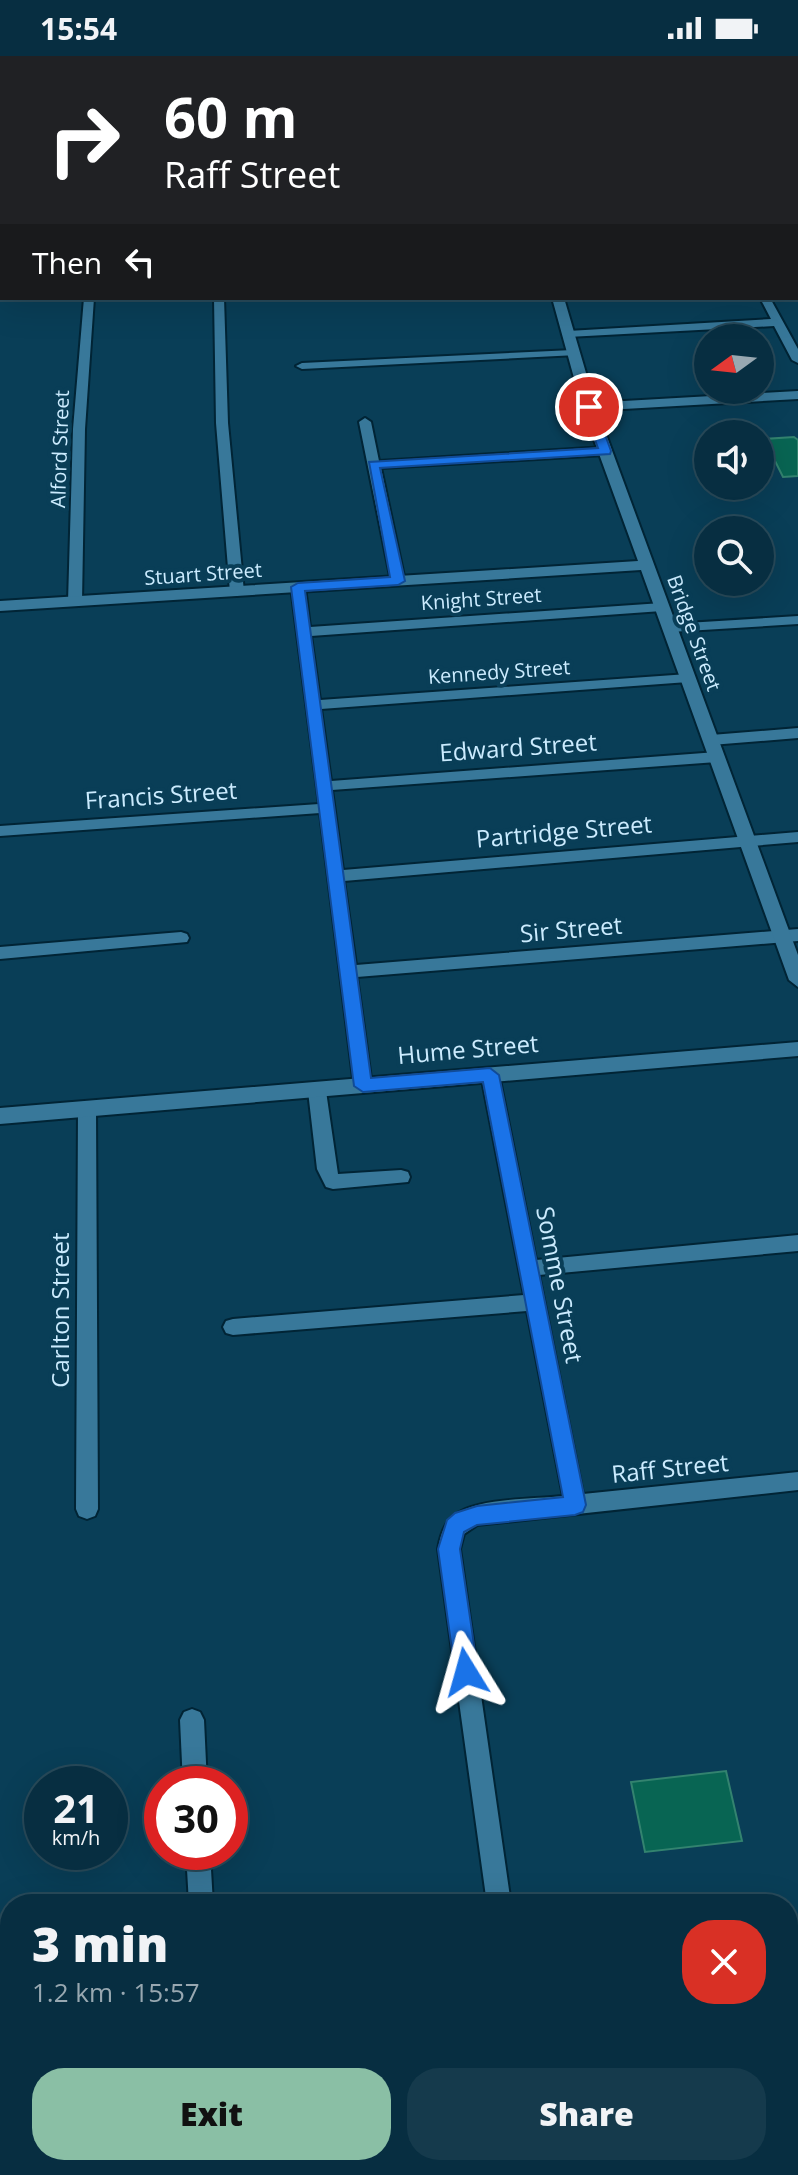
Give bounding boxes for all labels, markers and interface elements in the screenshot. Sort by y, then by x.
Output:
text: 15:54 [40,8,117,49]
text: 60 m [164,78,298,154]
icon: right [32,88,136,192]
text: Raff Street [164,150,340,199]
icon: left [118,240,162,284]
text: Then [32,242,102,283]
north arrow [694,324,774,404]
map controls [694,324,774,596]
pin [555,373,623,441]
icon: arrive [567,385,611,429]
street label: Alford Street [44,390,75,508]
button: sound [694,420,774,500]
button: search [694,516,774,596]
street label: Stuart Street [143,556,263,591]
street label: Bridge Street [661,571,728,695]
street label: Knight Street [420,581,542,616]
street label: Kennedy Street [427,653,571,690]
street label: Edward Street [438,725,598,768]
street label: Francis Street [84,773,238,816]
street label: Partridge Street [475,806,653,855]
street label: Sir Street [518,908,623,949]
street label: Hume Street [396,1026,540,1071]
street label: Somme Street [529,1204,592,1366]
street label: Carlton Street [43,1232,76,1388]
street label: Raff Street [610,1445,730,1490]
position arrow [424,1630,508,1714]
speed limit sign: 30 [144,1766,248,1870]
text: 21 [53,1780,99,1835]
text: km/h [52,1824,100,1851]
text: 3 min [32,1911,168,1976]
button: close [682,1920,766,2004]
text: 1.2 km · 15:57 [32,1974,200,2010]
button: Exit [32,2068,391,2160]
button: Share [407,2068,766,2160]

